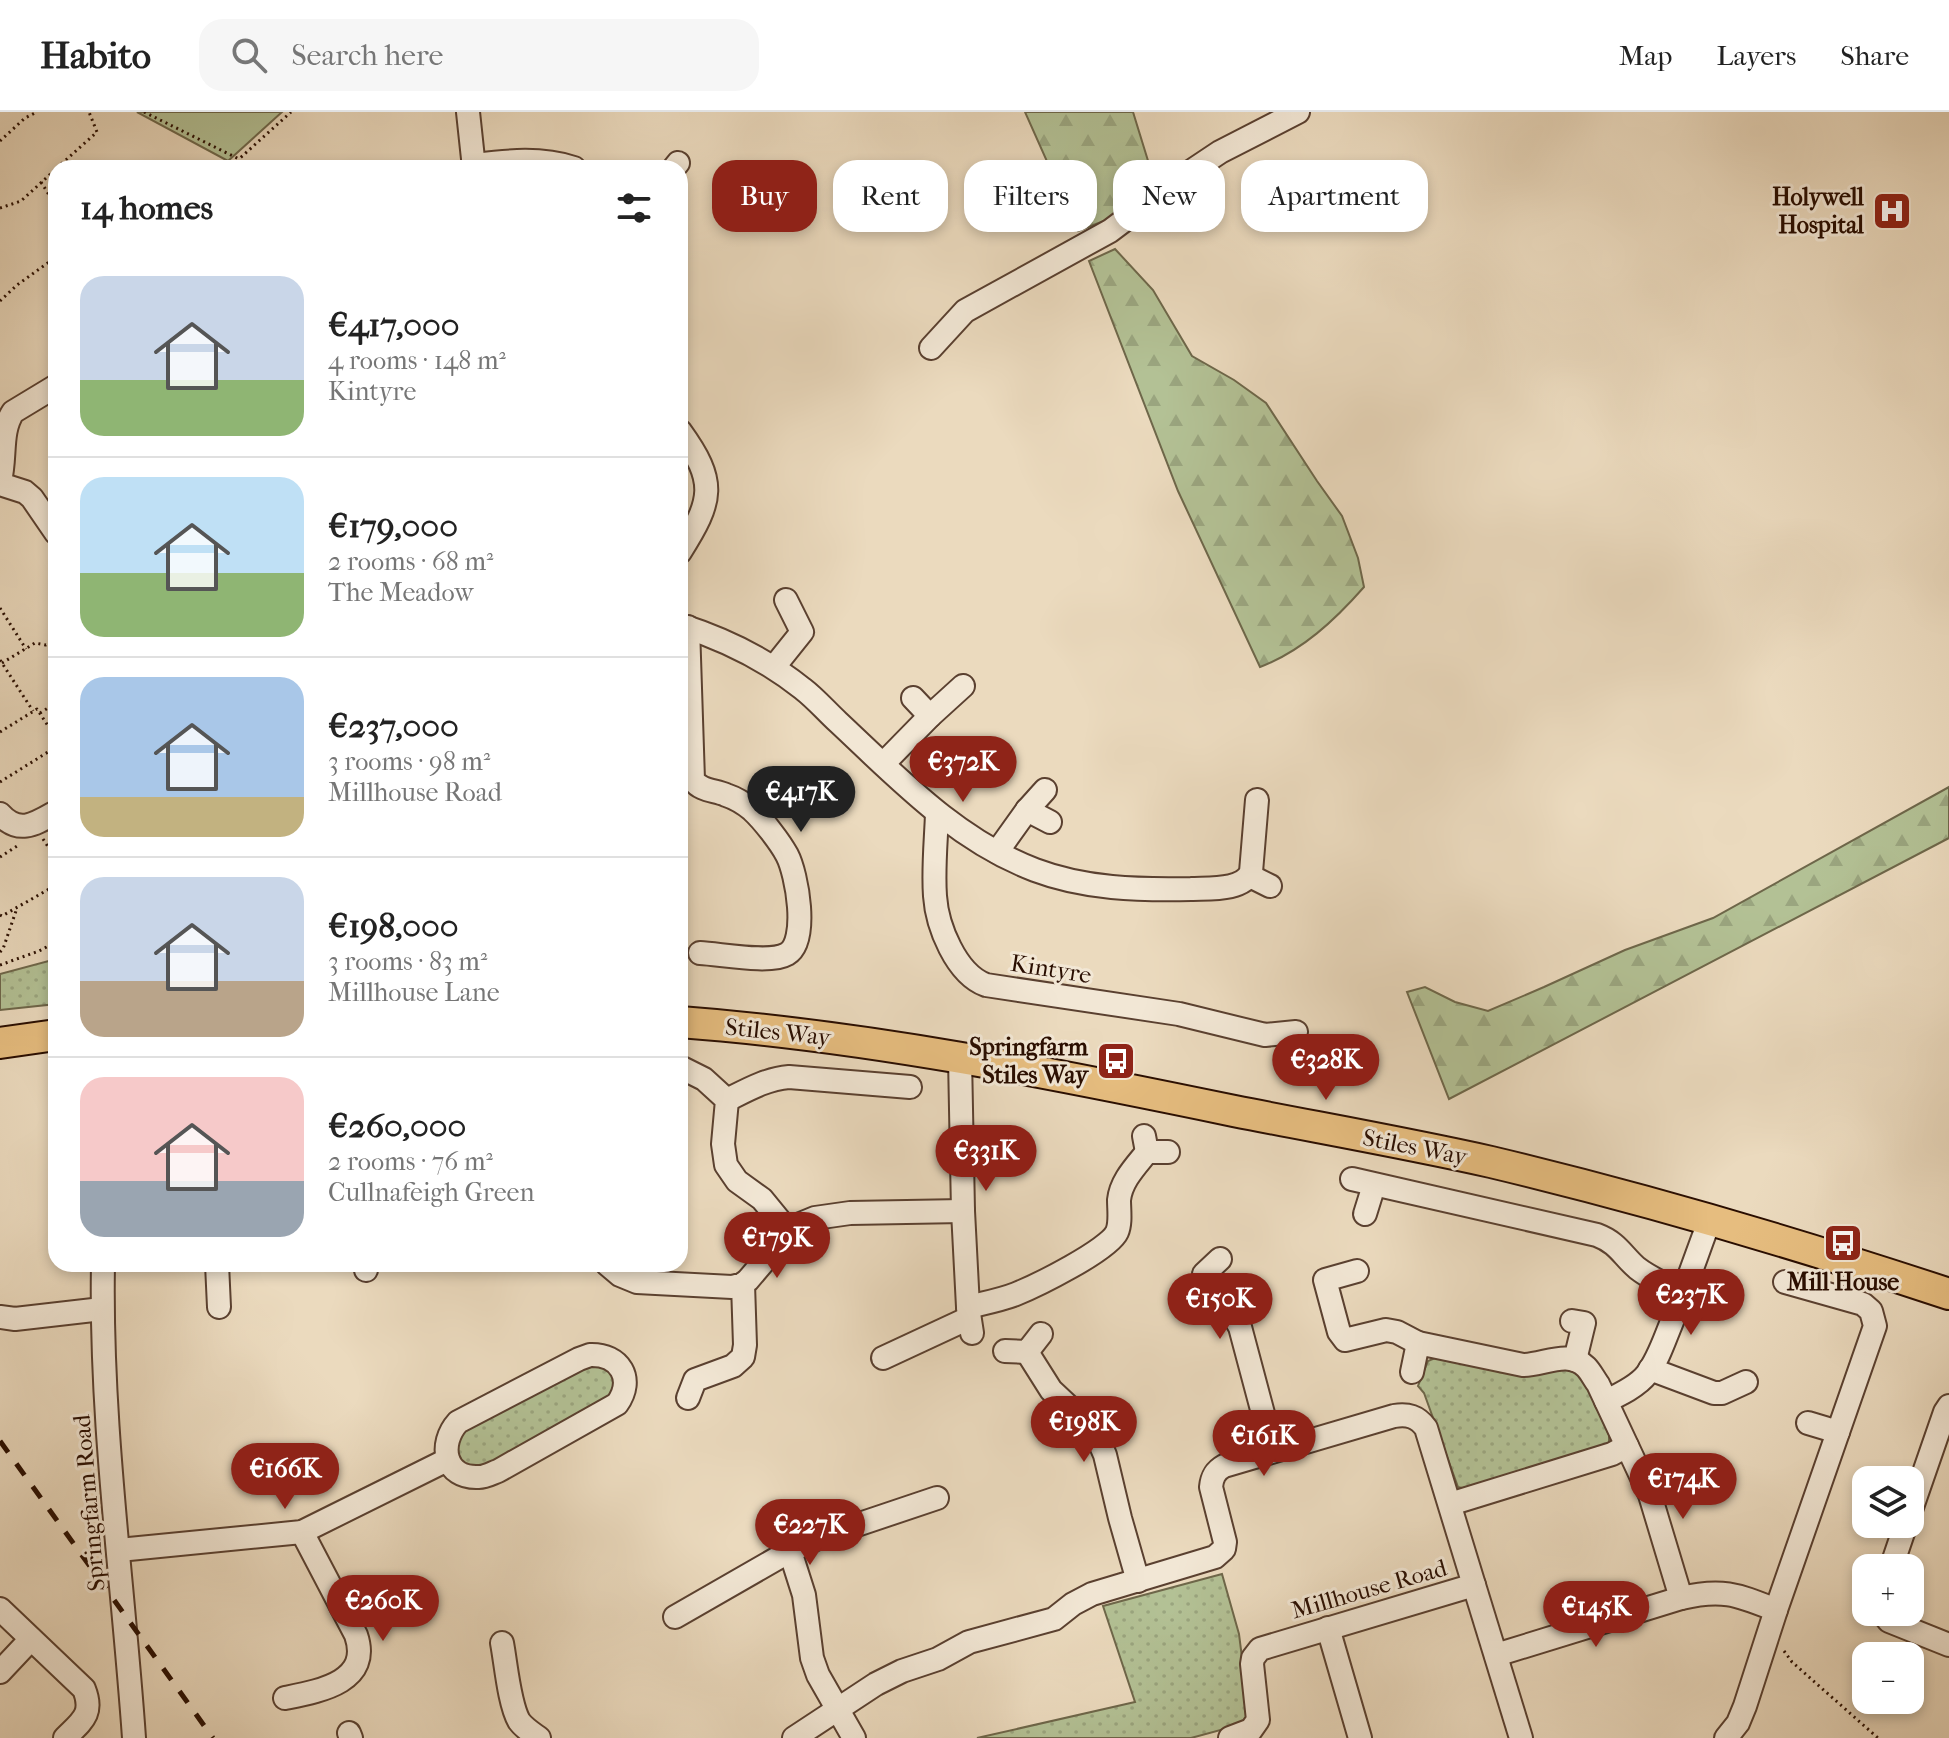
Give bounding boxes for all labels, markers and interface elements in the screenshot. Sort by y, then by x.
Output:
search box [199,19,759,91]
text: Habito [40,33,151,78]
icon: search [227,33,271,77]
text: Search here [291,38,443,73]
text: Map [1619,39,1672,72]
text: Layers [1716,39,1796,72]
text: Share [1840,39,1909,72]
chip: Buy [712,160,817,232]
chip: Rent [833,160,948,232]
chip: Filters [964,160,1097,232]
chip: New [1113,160,1225,232]
chip: Apartment [1241,160,1428,232]
place label: Holywell Hospital [1772,183,1864,239]
icon: filters [612,186,656,230]
text: 14 homes [80,188,213,228]
hospital icon: Holywell Hospital [1871,190,1913,232]
text: €417,000 [328,305,460,345]
icon: home [144,308,240,404]
text: 4 rooms · 148 m² [328,345,506,376]
text: Kintyre [328,376,416,407]
text: €179,000 [328,506,458,546]
icon: home [144,509,240,605]
text: 2 rooms · 68 m² [328,546,493,577]
text: The Meadow [328,577,474,608]
text: €237,000 [328,706,459,746]
icon: home [144,709,240,805]
pin: €372K [907,736,1019,804]
text: 3 rooms · 98 m² [328,746,490,777]
text: €372K [928,746,998,777]
pin: €417K [745,766,857,834]
text: €417K [765,776,837,807]
text: Millhouse Road [328,777,502,808]
text: €198,000 [328,906,459,946]
icon: home [144,909,240,1005]
text: 3 rooms · 83 m² [328,946,487,977]
street label: Kintyre [1009,949,1094,989]
text: Millhouse Lane [328,977,500,1008]
street label: Stiles Way [724,1013,833,1052]
place label: Springfarm Stiles Way [969,1033,1089,1089]
pin: €328K [1270,1034,1382,1102]
bus stop icon: Springfarm Stiles Way [1095,1040,1137,1082]
text: €328K [1290,1044,1362,1075]
text: €260,000 [328,1106,466,1146]
icon: home [144,1109,240,1205]
street label: Stiles Way [1360,1123,1471,1171]
pin: €331K [930,1125,1042,1193]
text: €331K [954,1135,1018,1166]
text: 2 rooms · 76 m² [328,1146,493,1177]
text: Cullnafeigh Green [328,1177,535,1208]
pin: €179K [721,1212,833,1280]
text: €179K [742,1222,812,1253]
bus stop icon: Mill House [1822,1222,1864,1264]
place label: Mill House [1787,1268,1899,1296]
pin: €237K [1635,1269,1747,1337]
pin: €150K [1164,1273,1276,1341]
text: €237K [1656,1279,1726,1310]
text: €150K [1185,1283,1255,1314]
pin: €198K [1028,1396,1140,1464]
text: €198K [1049,1406,1119,1437]
pin: €161K [1208,1410,1320,1478]
street label: Springfarm Road [67,1413,111,1593]
text: €161K [1231,1420,1297,1451]
pin: €166K [229,1443,341,1511]
text: €166K [249,1453,321,1484]
pin: €174K [1627,1453,1739,1521]
text: €174K [1648,1463,1718,1494]
map controls [1852,1466,1924,1714]
button: layers [1852,1466,1924,1538]
pin: €227K [754,1499,866,1567]
text: €227K [773,1509,847,1540]
street label: Millhouse Road [1288,1553,1451,1625]
button: + [1852,1554,1924,1626]
pin: €260K [327,1575,439,1643]
pin: €145K [1540,1581,1652,1649]
text: €260K [345,1585,421,1616]
text: €145K [1561,1591,1631,1622]
button: − [1852,1642,1924,1714]

